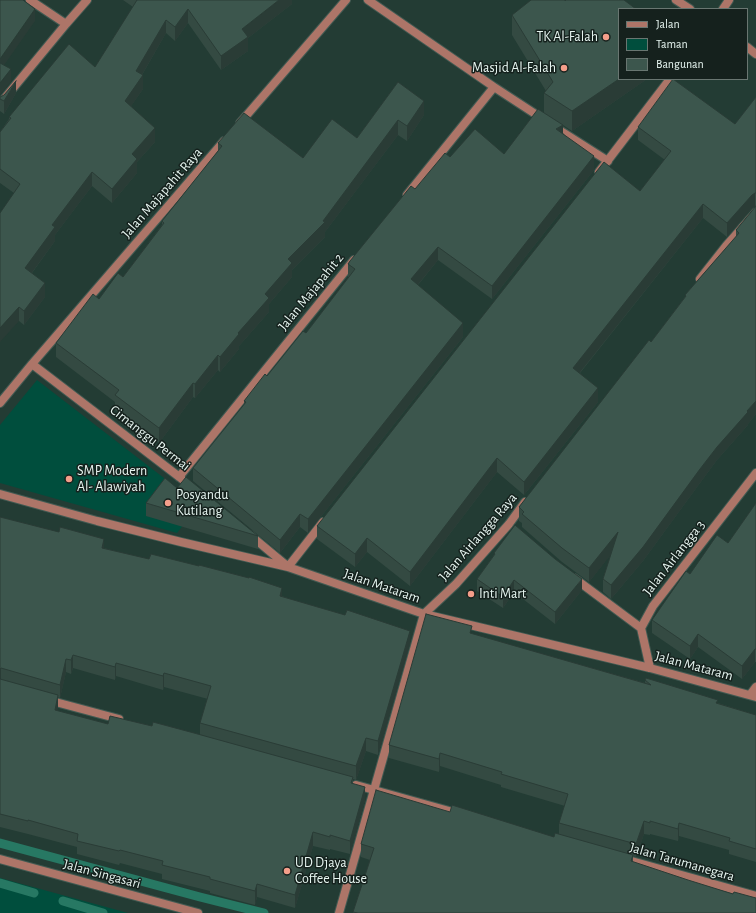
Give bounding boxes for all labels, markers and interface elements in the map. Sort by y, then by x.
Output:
legend [618,8,748,80]
text: Jalan [656,18,680,30]
place label: TK Al-Falah [536,29,598,45]
marker: TK Al-Falah [601,32,611,42]
text: Taman [656,38,688,50]
text: Bangunan [656,58,704,70]
place label: Masjid Al-Falah [472,60,556,76]
marker: Masjid Al-Falah [559,63,569,73]
street label: Jalan Majapahit Raya [118,144,206,242]
street label: Jalan Majapahit 2 [275,250,347,334]
street label: Cimanggu Permai [107,401,193,475]
place label: SMP Modern Al- Alawiyah [77,463,147,496]
marker: SMP Modern Al- Alawiyah [64,474,74,484]
place label: Posyandu Kutilang [176,487,228,520]
street label: Jalan Airlangga Raya [435,490,521,584]
marker: Posyandu Kutilang [163,498,173,508]
street label: Jalan Airlangga 3 [639,517,709,599]
street label: Jalan Mataram [341,565,423,607]
place label: Inti Mart [479,586,526,602]
marker: Inti Mart [466,589,476,599]
street label: Jalan Mataram [653,648,735,684]
street label: Jalan Tarumanegara [628,839,736,885]
place label: UD Djaya Coffee House [295,855,367,888]
street label: Jalan Singasari [61,856,143,892]
marker: UD Djaya Coffee House [282,866,292,876]

